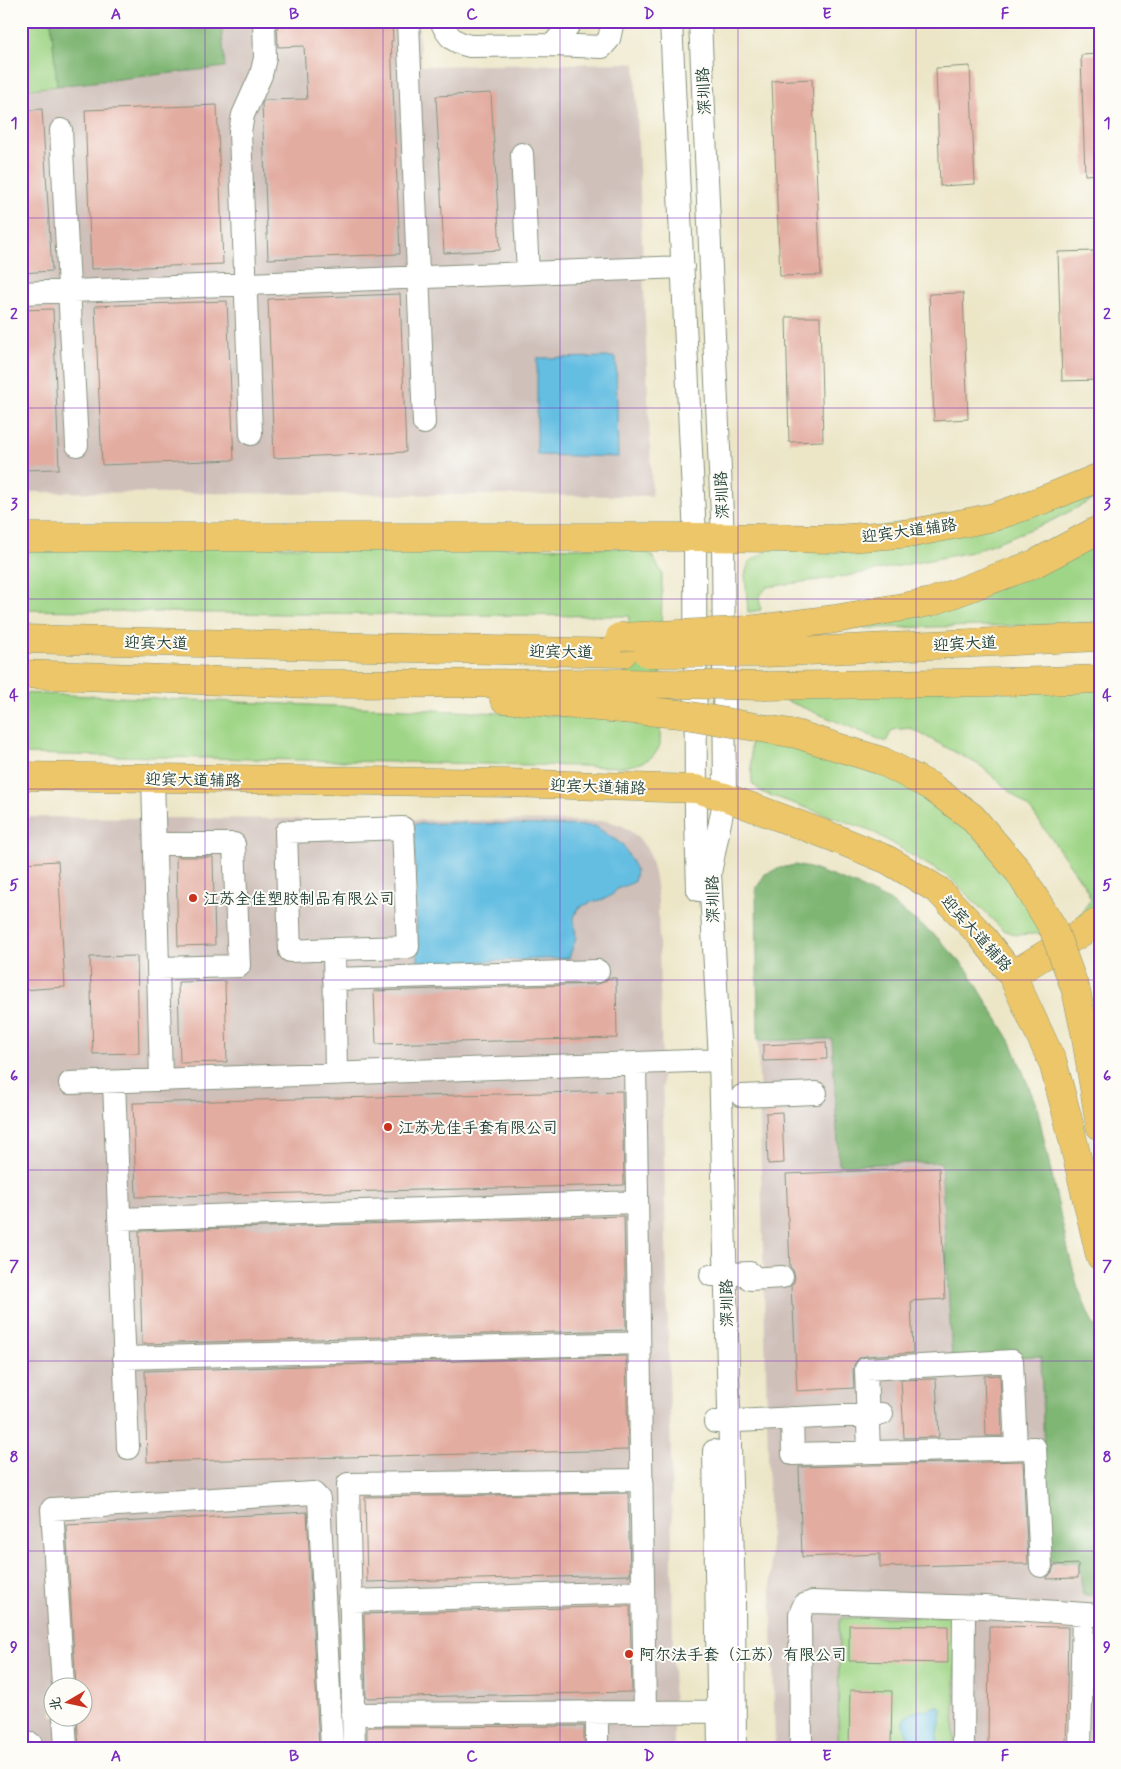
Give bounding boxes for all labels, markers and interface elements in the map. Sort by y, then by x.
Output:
text: A [111,4,121,25]
text: B [289,4,299,25]
text: C [466,4,478,25]
text: D [643,4,655,25]
text: E [822,4,832,25]
text: F [1001,4,1010,25]
street label: 深圳路 [693,66,716,115]
text: 1 [10,113,18,134]
text: 1 [1103,113,1111,134]
text: 2 [10,304,18,325]
text: 2 [1103,304,1111,325]
street label: 深圳路 [711,470,734,519]
text: 3 [10,494,18,515]
text: 3 [1103,494,1111,515]
street label: 迎宾大道辅路 [860,514,958,549]
street label: 迎宾大道 [124,632,188,655]
street label: 迎宾大道 [933,632,998,657]
street label: 迎宾大道 [529,641,593,664]
text: 4 [9,685,19,706]
text: 4 [1102,685,1112,706]
street label: 迎宾大道辅路 [145,769,241,792]
street label: 迎宾大道辅路 [550,775,646,800]
text: 5 [9,875,19,896]
street label: 深圳路 [703,875,724,923]
text: 5 [1102,875,1112,896]
place label: 江苏全佳塑胶制品有限公司 [203,889,395,910]
street label: 迎宾大道辅路 [936,891,1016,977]
marker: 江苏全佳塑胶制品有限公司 [187,892,199,904]
text: 6 [10,1066,18,1087]
text: 6 [1103,1066,1111,1087]
place label: 江苏尤佳手套有限公司 [398,1118,558,1139]
marker: 江苏尤佳手套有限公司 [382,1121,394,1133]
text: 7 [9,1256,19,1277]
text: 7 [1102,1256,1112,1277]
street label: 深圳路 [717,1279,738,1327]
text: 8 [9,1447,19,1468]
text: 8 [1102,1447,1112,1468]
text: 9 [10,1637,18,1658]
text: 9 [1103,1637,1111,1658]
place label: 阿尔法手套（江苏）有限公司 [639,1645,847,1666]
marker: 阿尔法手套（江苏）有限公司 [623,1648,635,1660]
north arrow [42,1676,92,1726]
text: 北 [46,1696,66,1712]
text: A [111,1746,121,1767]
text: B [289,1746,299,1767]
text: C [466,1746,478,1767]
text: D [643,1746,655,1767]
text: E [822,1746,832,1767]
text: F [1001,1746,1010,1767]

